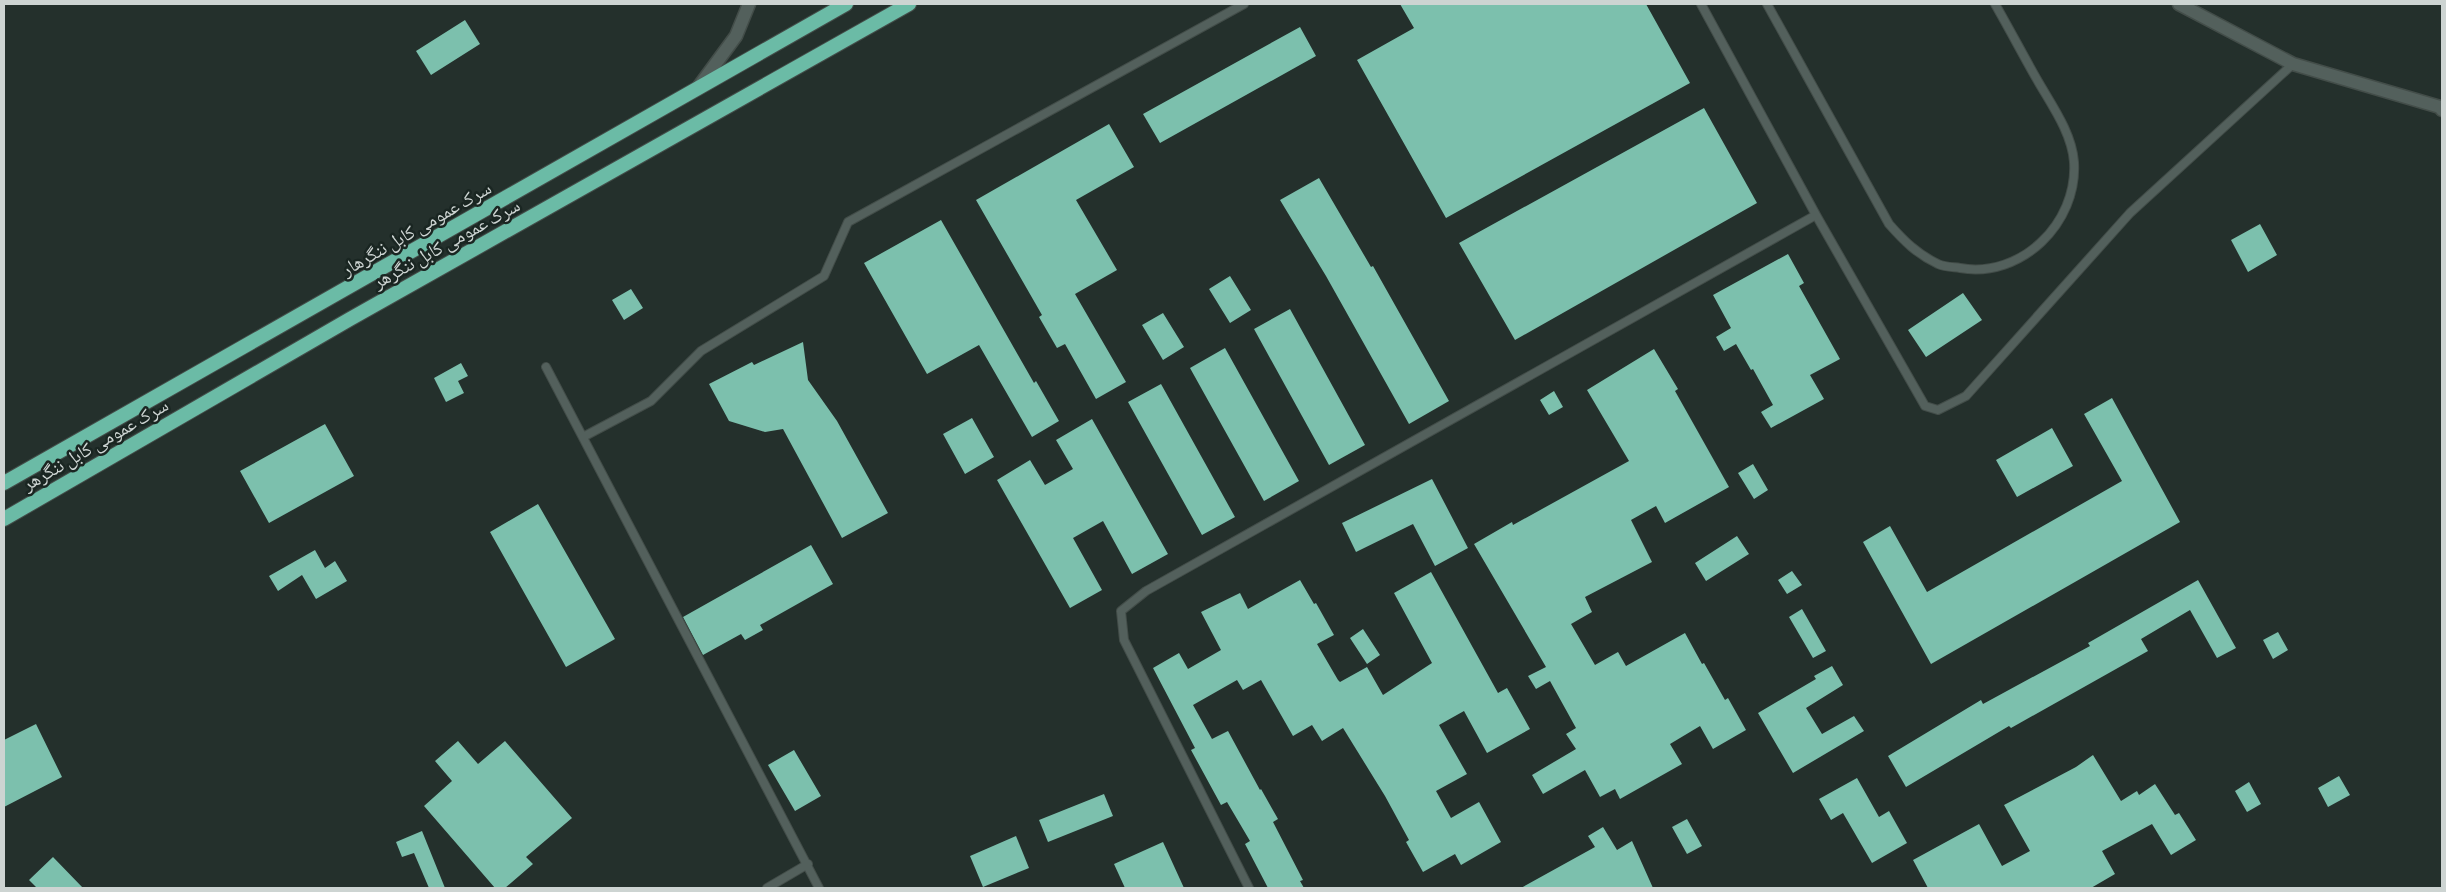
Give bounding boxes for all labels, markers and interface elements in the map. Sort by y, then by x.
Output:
street label: سرک عمومی کابل ننگرهار [338,179,495,281]
street label: سرک عمومی کابل ننگرهر [369,196,524,294]
street label: سرک عمومی کابل ننگرهر [19,396,172,496]

